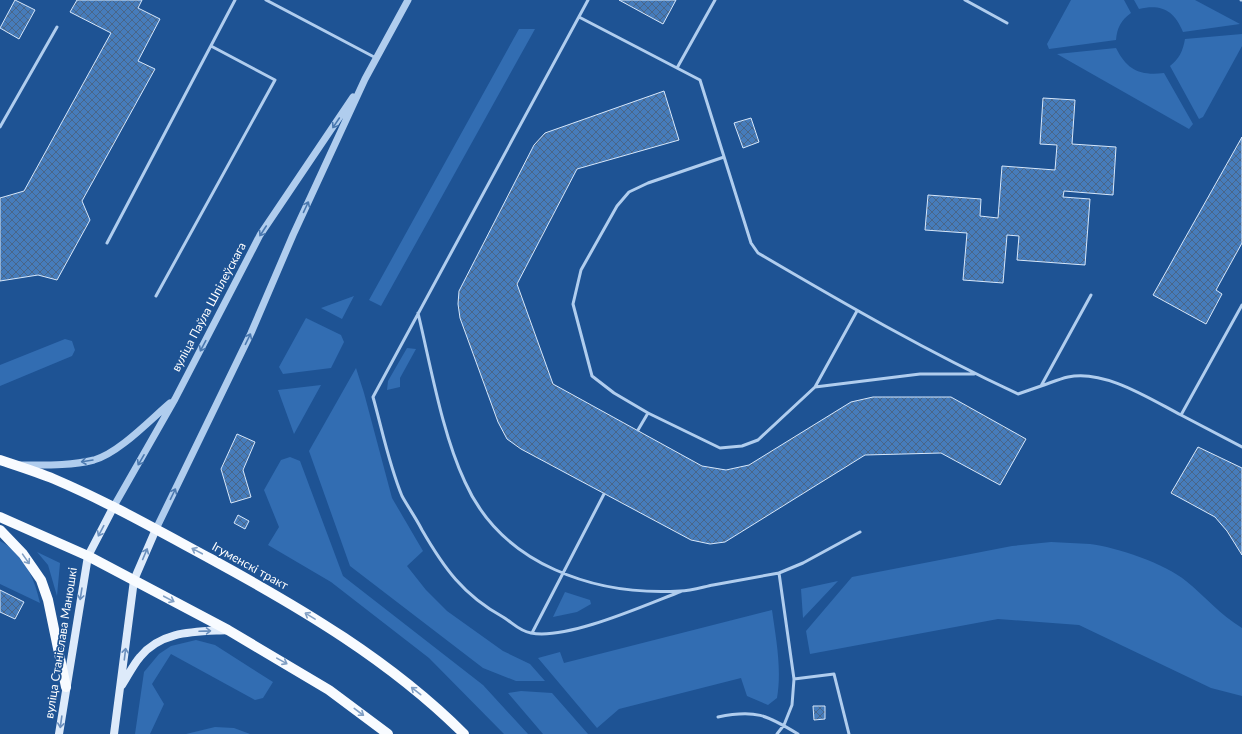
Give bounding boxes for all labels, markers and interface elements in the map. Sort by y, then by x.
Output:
one-way arrow [332,117,340,128]
one-way arrow [303,202,310,214]
one-way arrow [259,225,268,236]
street label: вуліца Паўла Шпілеўскага [168,240,249,374]
one-way arrow [245,333,252,345]
one-way arrow [198,339,206,351]
one-way arrow [136,454,144,466]
one-way arrow [81,457,94,465]
one-way arrow [170,488,177,500]
one-way arrow [97,525,104,537]
street label: Ігуменскі тракт [209,538,291,593]
one-way arrow [192,547,204,555]
one-way arrow [142,549,149,561]
one-way arrow [22,553,30,564]
street label: вуліца Станіслава Манюшкі [41,566,80,720]
one-way arrow [77,587,85,600]
one-way arrow [163,595,175,603]
one-way arrow [305,612,316,620]
one-way arrow [198,628,211,635]
one-way arrow [121,648,129,661]
one-way arrow [276,658,288,666]
one-way arrow [411,686,422,695]
one-way arrow [353,708,364,716]
one-way arrow [57,715,65,728]

